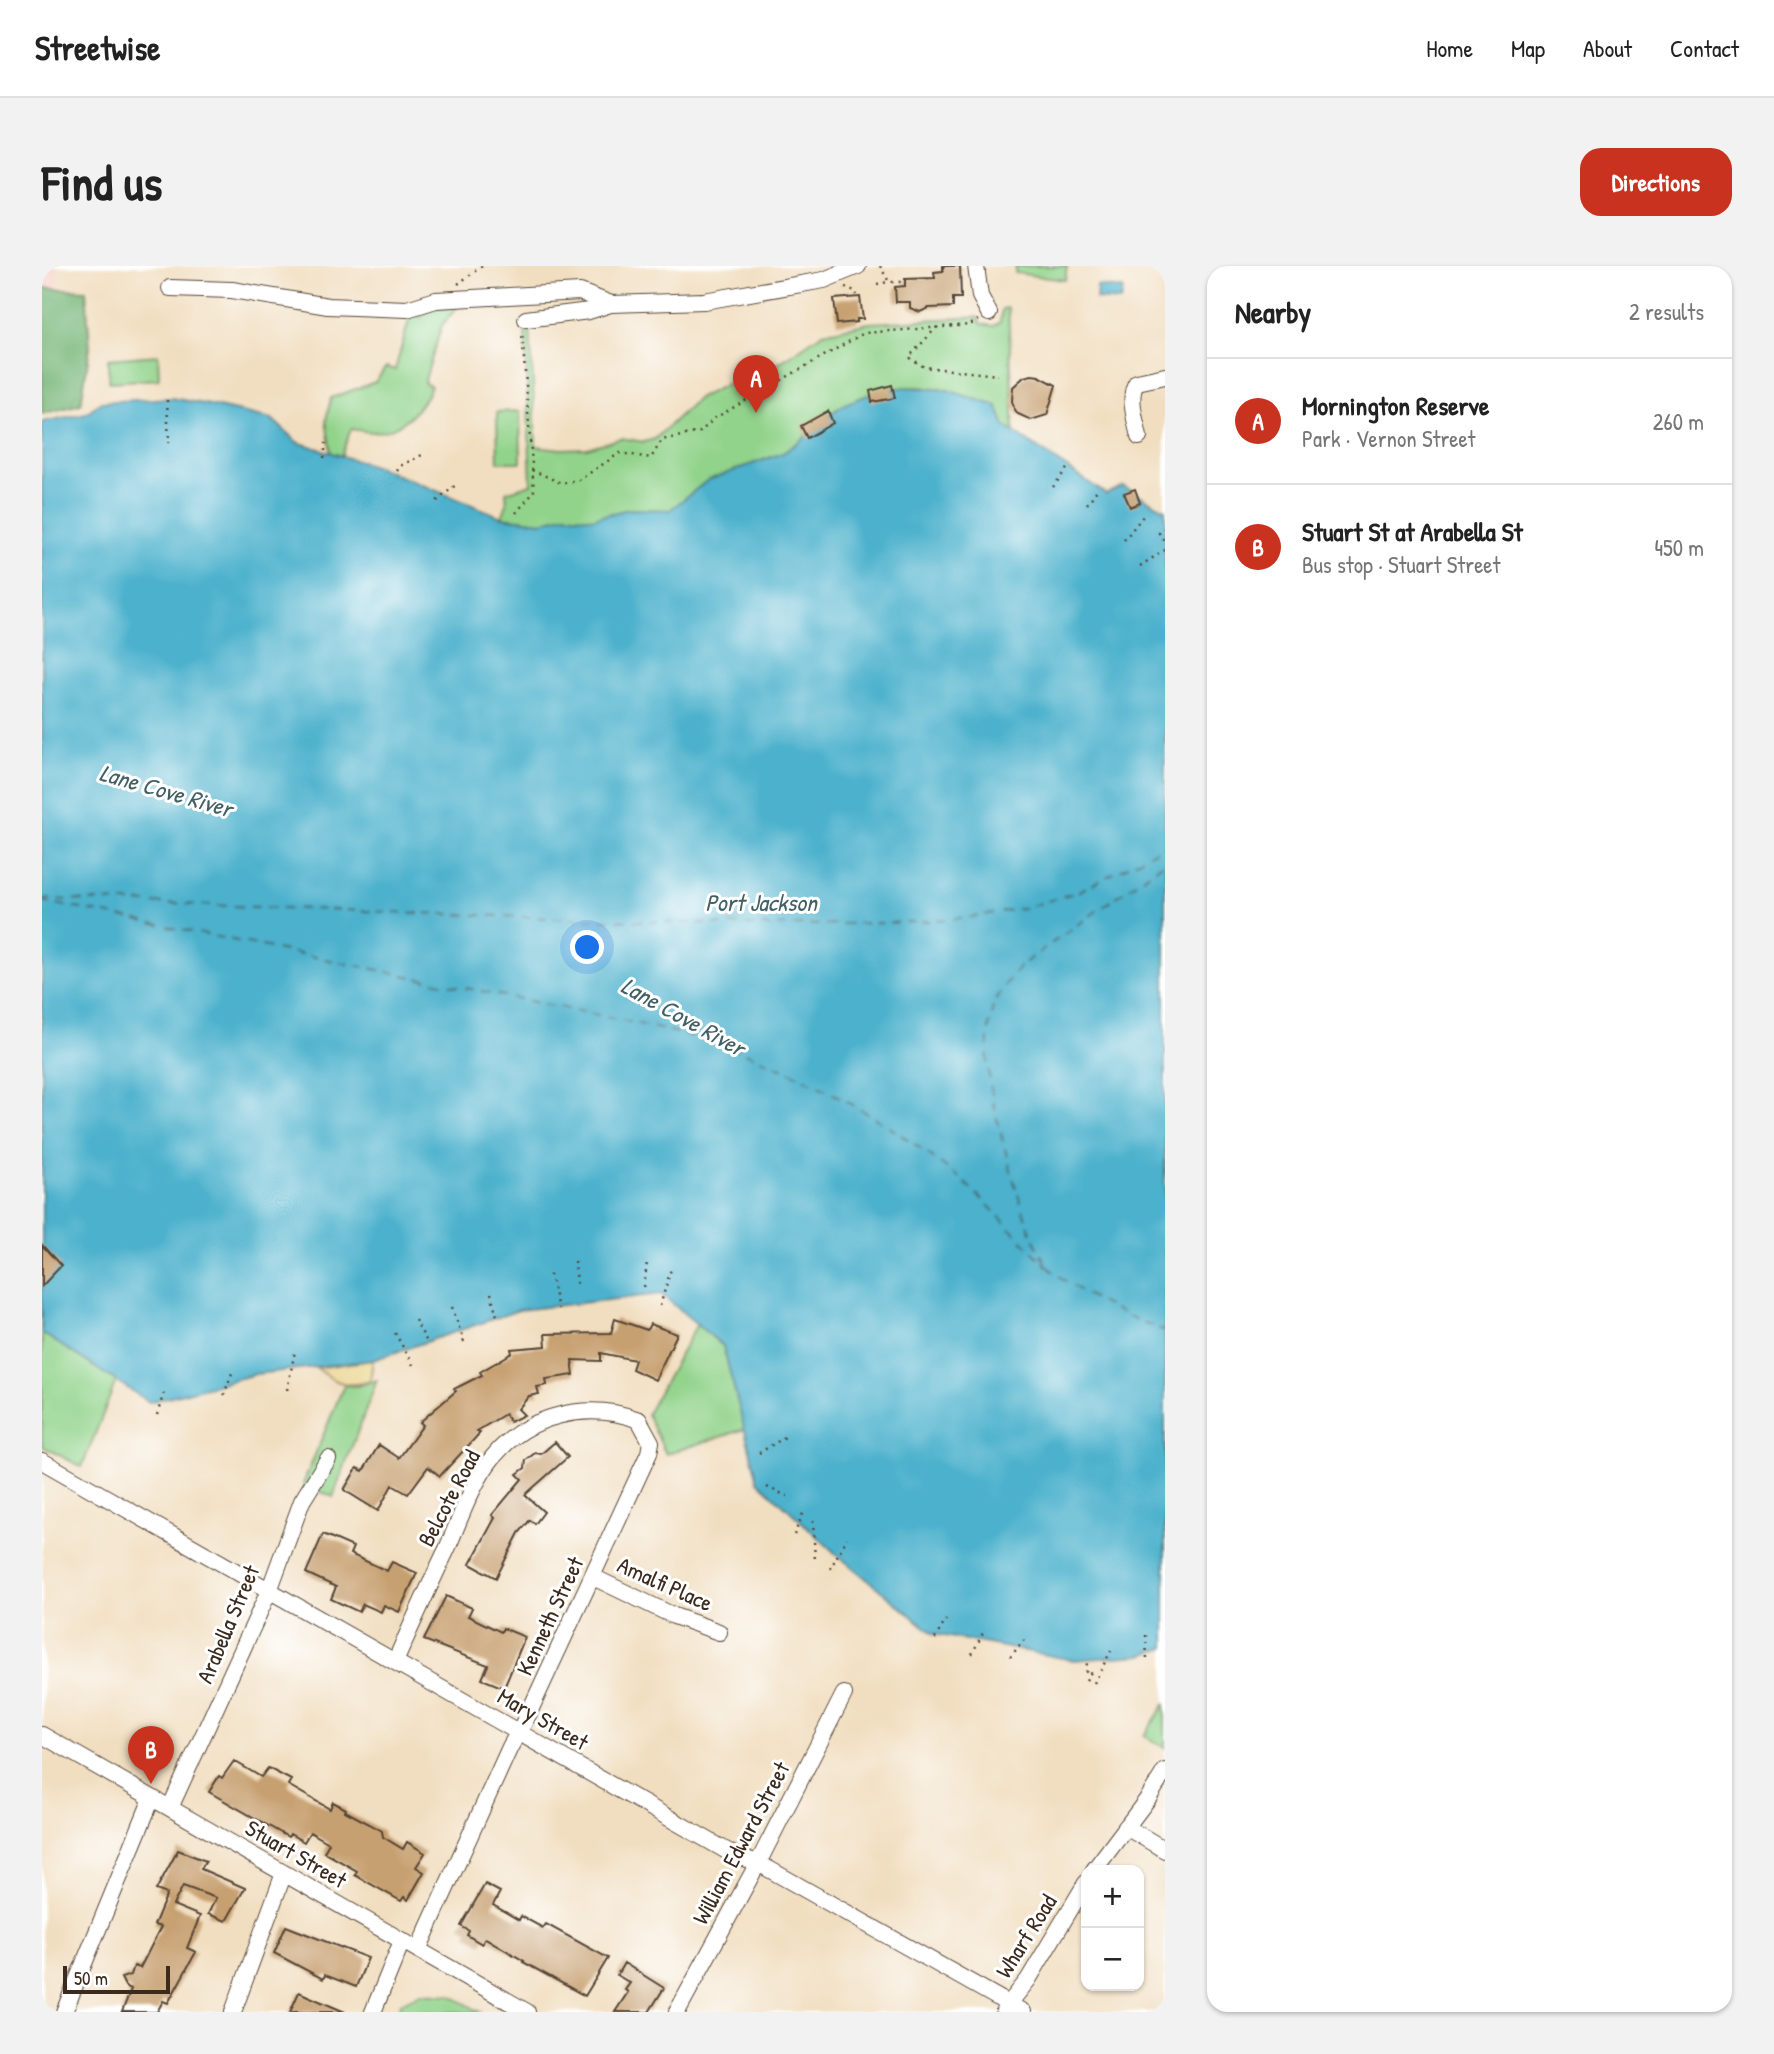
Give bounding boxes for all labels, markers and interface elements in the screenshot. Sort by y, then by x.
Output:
text: Streetwise [35,26,160,70]
text: Home [1426,32,1473,64]
text: Map [1511,32,1545,64]
text: About [1583,32,1632,64]
text: Contact [1670,32,1739,64]
button: Directions [1580,148,1732,216]
text: Find us [42,149,162,215]
text: Nearby [1235,292,1311,332]
text: 2 results [1629,296,1704,327]
pin: A [733,355,779,413]
text: Mornington Reserve [1302,388,1489,423]
text: A [1252,406,1264,437]
text: 260 m [1653,406,1704,437]
text: Park · Vernon Street [1302,423,1476,454]
text: Stuart St at Arabella St [1302,514,1523,549]
text: B [1252,532,1264,563]
text: 450 m [1654,532,1704,563]
text: Bus stop · Stuart Street [1302,549,1500,580]
water label: Lane Cove River [96,756,239,825]
water label: Port Jackson [705,886,819,918]
your location [570,930,604,964]
water label: Lane Cove River [616,969,753,1065]
street label: Belcote Road [410,1444,487,1551]
street label: Amalfi Place [613,1549,718,1618]
street label: Kenneth Street [509,1550,591,1680]
street label: Arabella Street [189,1559,267,1688]
street label: Mary Street [492,1680,595,1758]
pin: B [128,1726,174,1784]
street label: William Edward Street [685,1755,797,1929]
street label: Stuart Street [240,1812,354,1896]
map controls [1081,1865,1144,1991]
button: + [1081,1865,1144,1928]
street label: Wharf Road [988,1888,1063,1983]
button: − [1081,1928,1144,1991]
scale bar [63,1963,170,1995]
text: 50 m [74,1965,108,1991]

